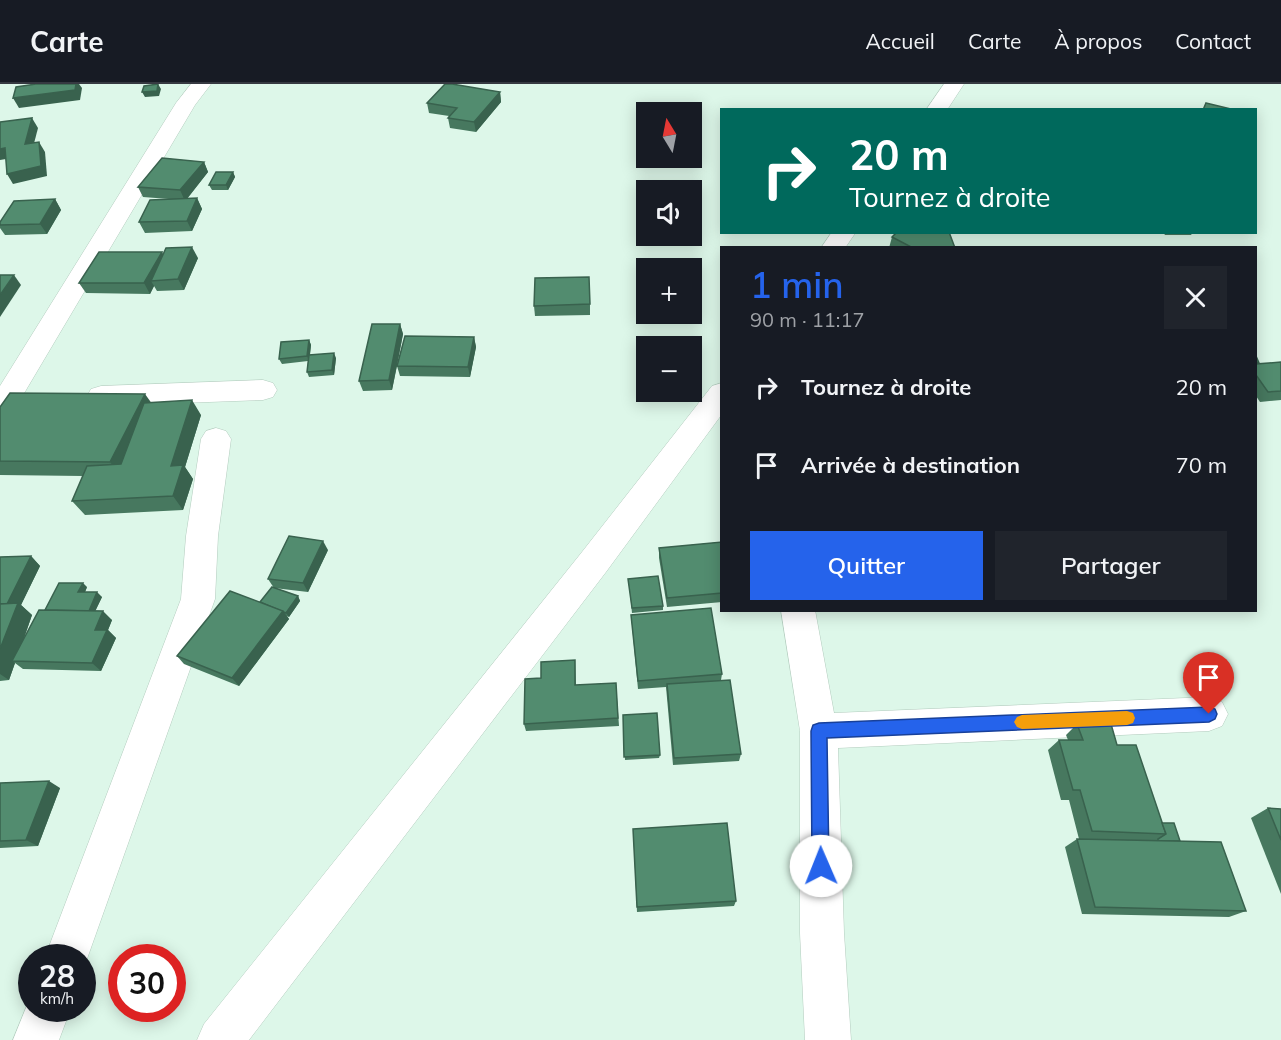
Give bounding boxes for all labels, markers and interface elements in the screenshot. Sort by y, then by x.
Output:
text: Carte [30,24,104,59]
text: Accueil [865,28,935,54]
text: Carte [968,28,1021,54]
text: À propos [1054,28,1142,54]
text: Contact [1175,28,1251,54]
north arrow [636,102,702,168]
map controls [636,102,702,402]
text: 20 m [849,128,949,181]
icon: right [750,132,828,210]
button: sound [636,180,702,246]
text: Tournez à droite [849,180,1050,214]
button: + [636,258,702,324]
text: 1 min [750,262,844,307]
button: close [1164,266,1227,329]
text: 90 m · 11:17 [750,307,864,332]
button: − [636,336,702,402]
icon: right [750,371,783,404]
text: Tournez à droite [801,373,971,401]
text: 20 m [1176,373,1227,401]
icon: arrive [750,449,783,482]
text: Arrivée à destination [801,451,1020,479]
text: 70 m [1176,451,1227,479]
button: Quitter [750,531,983,600]
button: Partager [995,531,1227,600]
pin [1183,652,1234,714]
icon: arrive [1192,661,1225,694]
position arrow [789,834,853,898]
speed limit sign: 30 [108,944,186,1022]
text: 28 [39,957,75,995]
text: km/h [40,989,74,1008]

